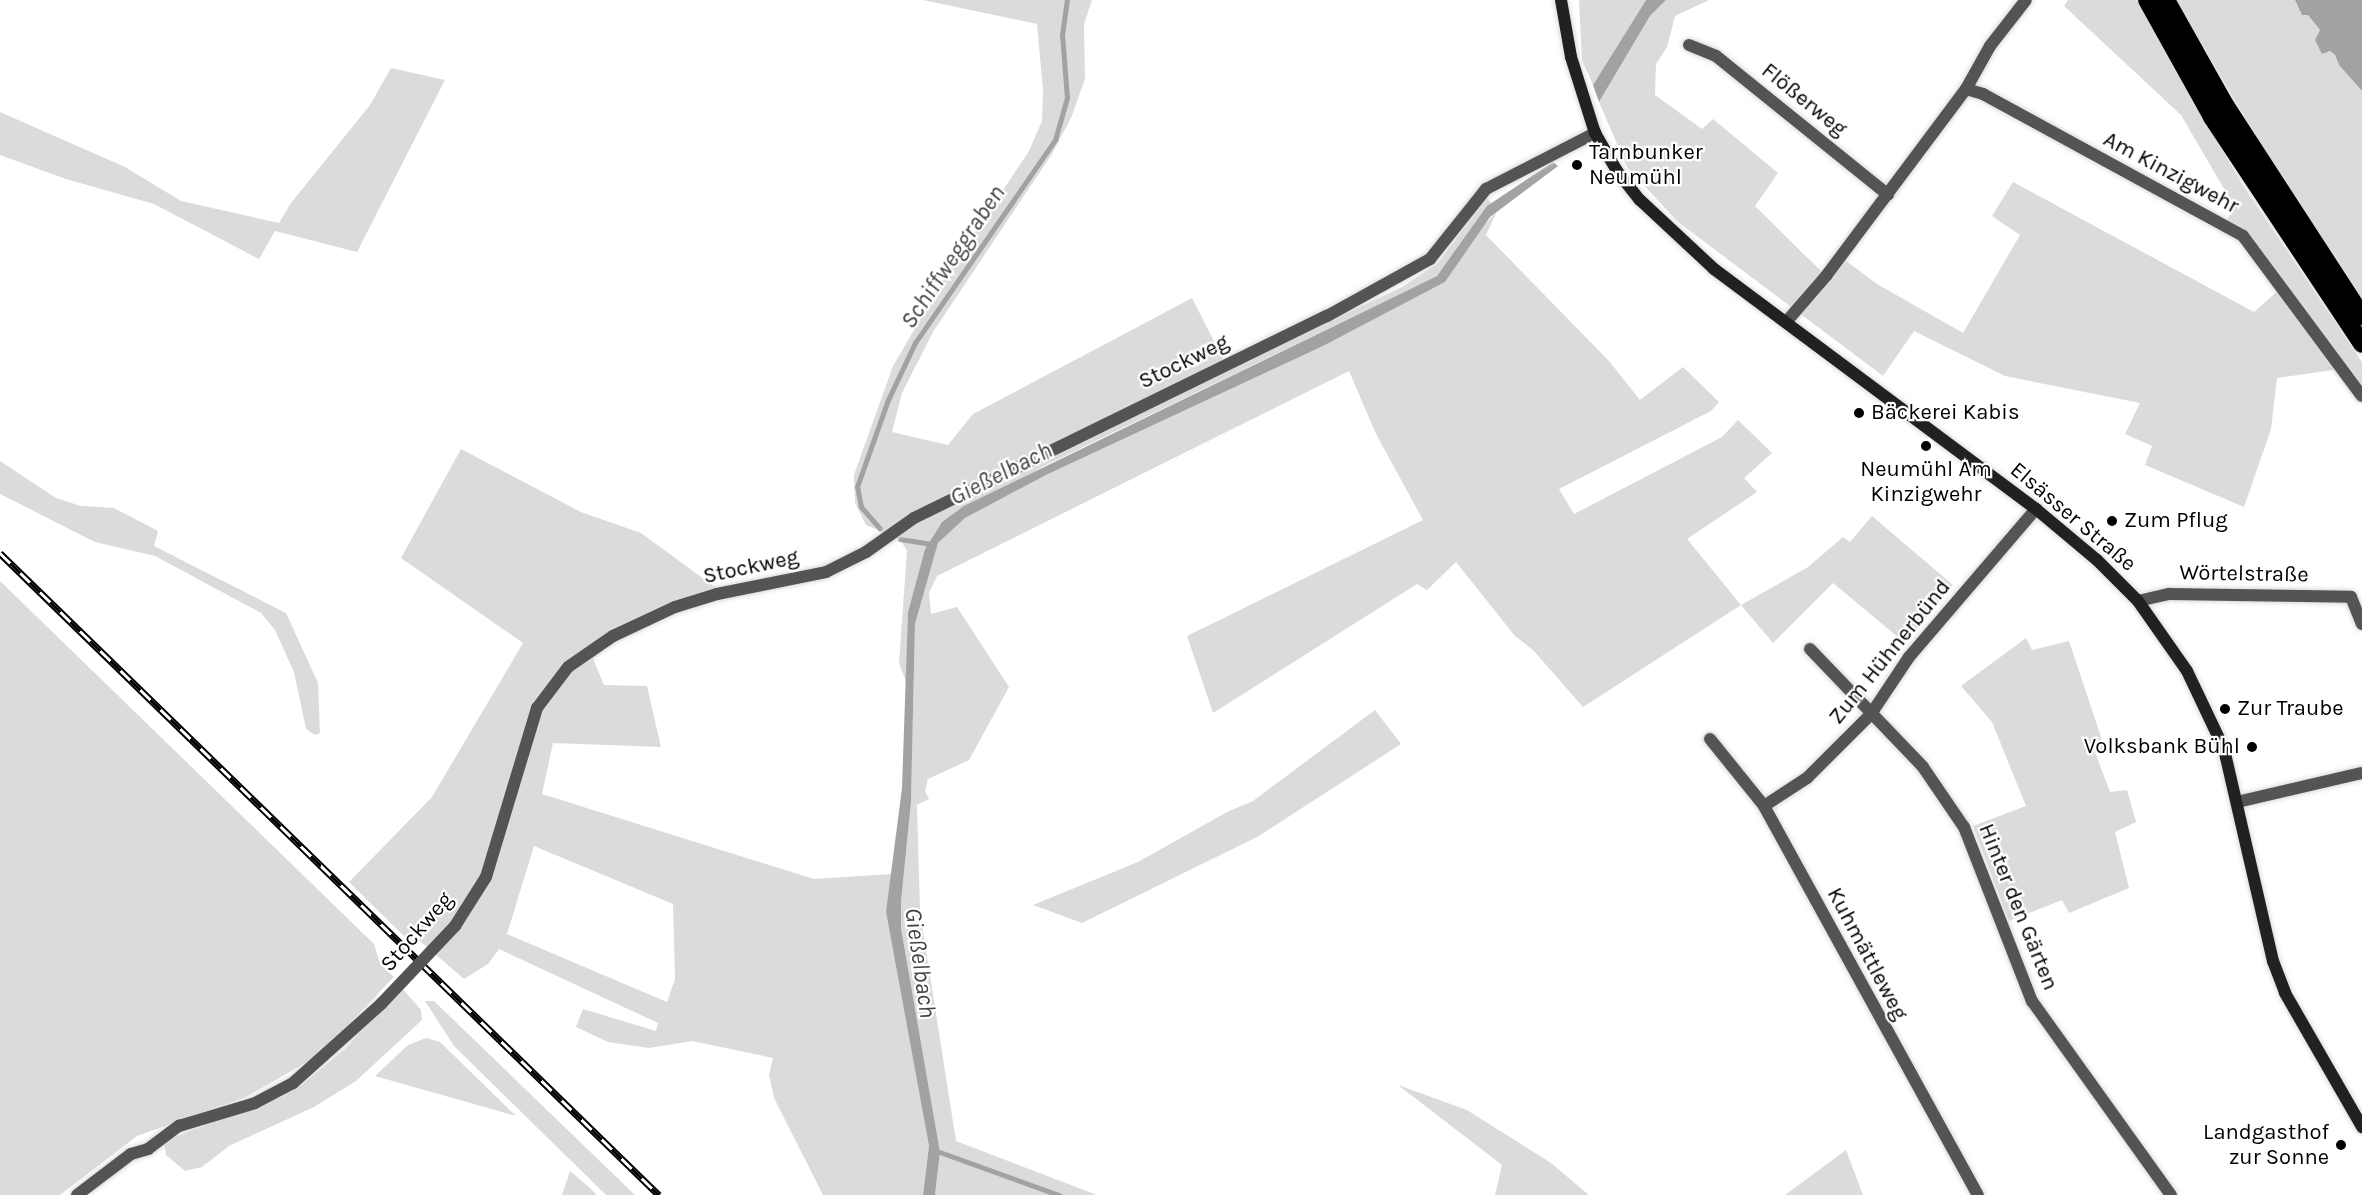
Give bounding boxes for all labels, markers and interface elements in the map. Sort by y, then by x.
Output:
street label: Flößerweg [1756,58,1852,142]
street label: Am Kinzigwehr [2099,126,2243,220]
place label: Tarnbunker Neumühl [1589,139,1703,190]
marker: Tarnbunker Neumühl [1570,158,1584,172]
water label: Schiffweggraben [894,180,1012,334]
street label: Stockweg [1135,329,1233,395]
place label: Bäckerei Kabis [1871,400,2019,426]
marker: Bäckerei Kabis [1852,406,1866,420]
water label: Gießelbach [945,436,1057,512]
marker: Neumühl Am Kinzigwehr [1919,439,1933,453]
place label: Neumühl Am Kinzigwehr [1860,456,1992,508]
street label: Elsässer Straße [2005,457,2141,577]
place label: Zum Pflug [2124,508,2228,534]
marker: Zum Pflug [2105,514,2119,528]
street label: Stockweg [701,544,801,590]
street label: Wörtelstraße [2179,560,2309,588]
street label: Zum Hühnerbünd [1824,574,1956,730]
place label: Zur Traube [2237,696,2344,722]
marker: Zur Traube [2218,702,2232,716]
place label: Volksbank Bühl [2084,734,2240,760]
marker: Volksbank Bühl [2245,740,2259,754]
street label: Hinter den Gärten [1973,820,2063,994]
street label: Kuhmättleweg [1821,883,1913,1025]
street label: Stockweg [375,887,459,977]
water label: Gießelbach [898,906,942,1020]
place label: Landgasthof zur Sonne [2203,1119,2329,1170]
marker: Landgasthof zur Sonne [2334,1138,2348,1152]

